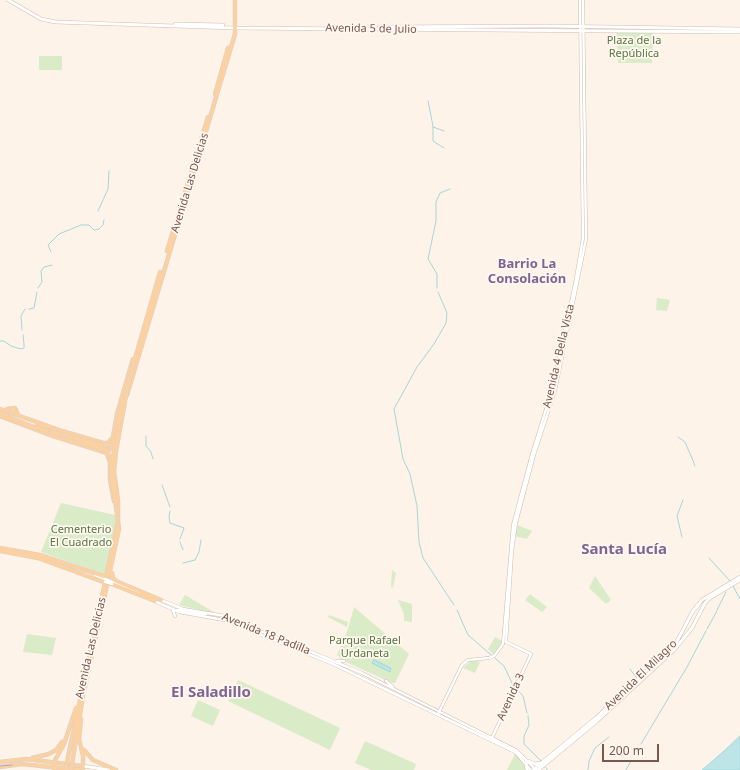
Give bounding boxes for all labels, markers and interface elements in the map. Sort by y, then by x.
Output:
street label: Avenida 5 de Julio [325,22,417,36]
park label: Plaza de la República [607,34,661,60]
street label: Avenida Las Delicias [169,131,211,235]
district label: Barrio La Consolación [488,256,566,287]
street label: Avenida 4 Bella Vista [541,303,577,409]
park label: Cementerio El Cuadrado [50,523,112,549]
district label: Santa Lucía [581,541,667,559]
street label: Avenida Las Delicias [73,596,109,700]
street label: Avenida 18 Padilla [220,610,312,658]
park label: Parque Rafael Urdaneta [329,634,401,660]
street label: Avenida El Milagro [602,637,680,713]
street label: Avenida 3 [494,671,528,723]
district label: El Saladillo [171,684,251,702]
scale bar [604,736,661,762]
text: 200 m [609,742,644,759]

